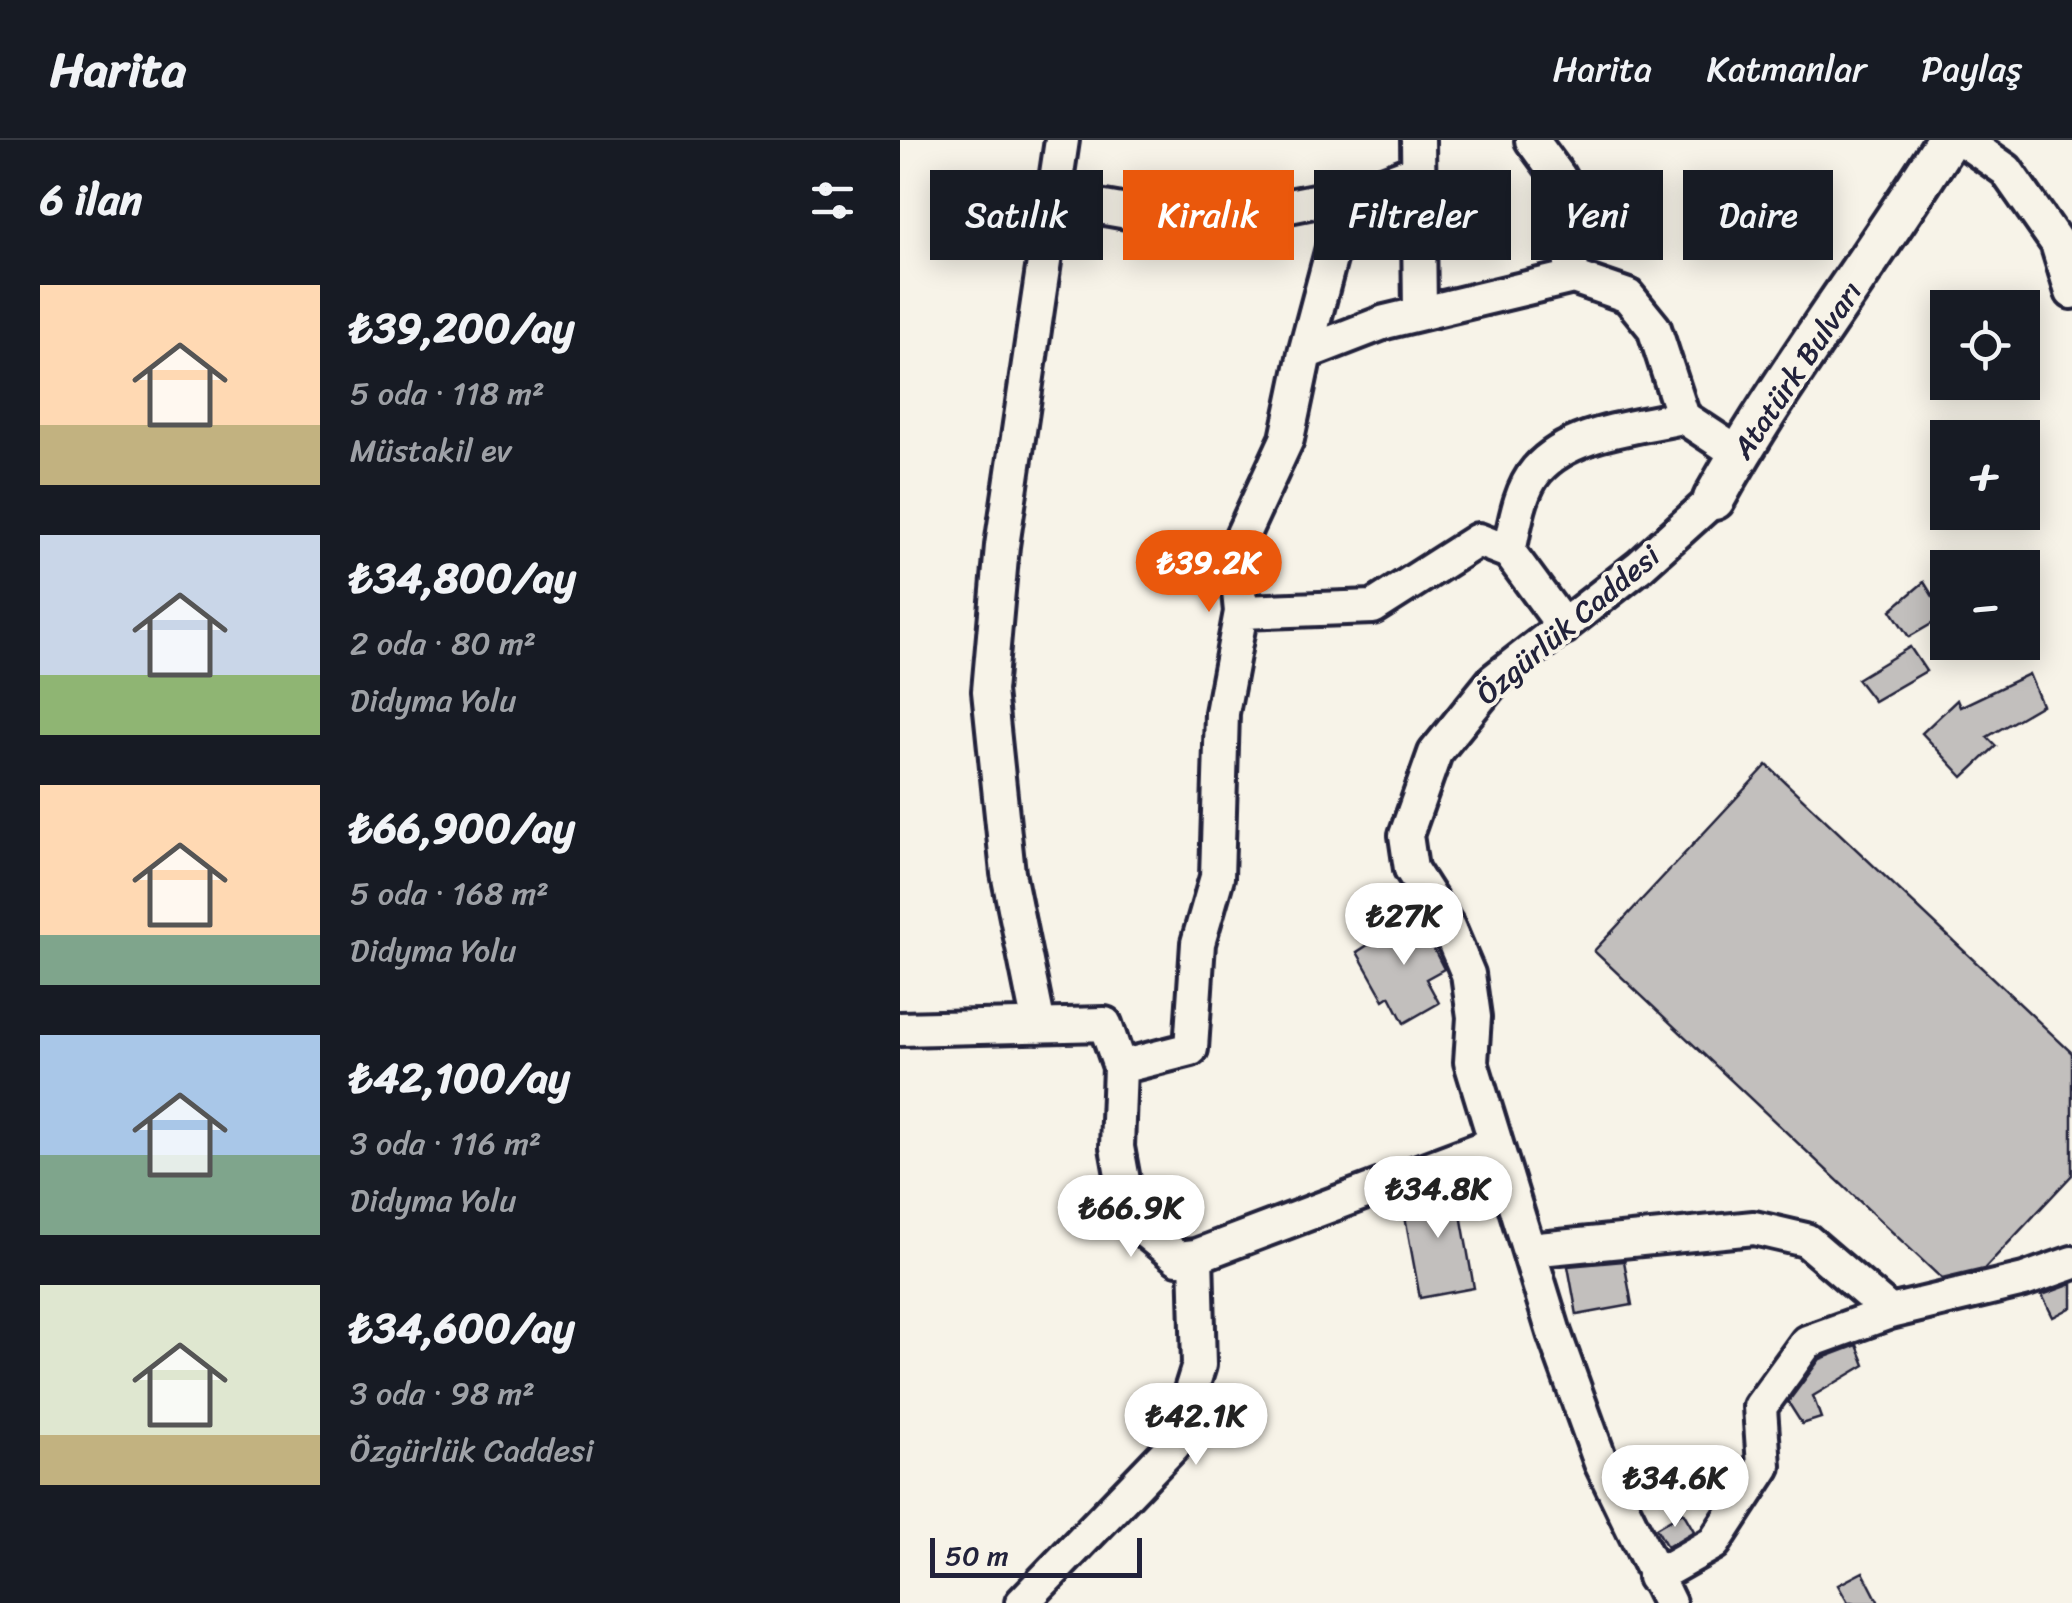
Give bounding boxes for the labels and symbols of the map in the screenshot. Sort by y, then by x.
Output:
street label: Atatürk Bulvarı [1716,269,1877,471]
pin: ₺39.2K [1128,530,1290,615]
street label: Özgürlük Caddesi [1463,530,1673,719]
pin: ₺27K [1345,883,1463,968]
pin: ₺34.8K [1357,1156,1519,1241]
pin: ₺66.9K [1050,1175,1212,1260]
pin: ₺42.1K [1115,1383,1277,1468]
pin: ₺34.6K [1594,1445,1756,1530]
scale bar [930,1533,1142,1578]

